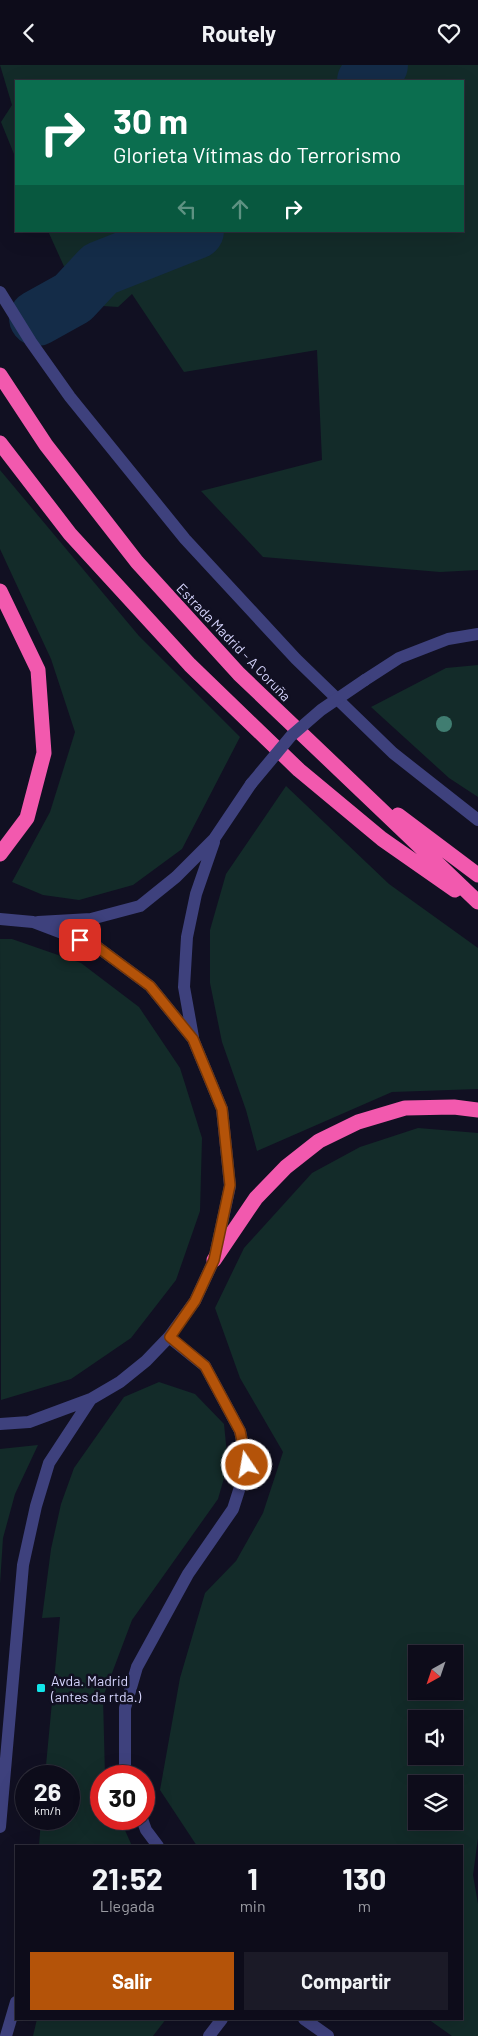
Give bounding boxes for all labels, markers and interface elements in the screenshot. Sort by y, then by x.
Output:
icon: back [15,19,43,47]
icon: heart [435,19,463,47]
text: Routely [202,20,276,46]
text: 30 m [113,99,188,141]
icon: right [30,100,95,165]
text: Glorieta Vítimas do Terrorismo [113,141,401,167]
icon: left [173,195,201,223]
icon: ahead [226,195,254,223]
icon: right [279,195,307,223]
street label: Estrada Madrid - A Coruña [173,580,295,704]
pin [59,919,101,961]
icon: arrive [66,926,94,954]
position arrow [220,1438,272,1490]
north arrow [408,1645,462,1700]
map controls [408,1645,463,1830]
place label: Avda. Madrid (antes da rtda.) [50,1672,142,1705]
marker: Avda. Madrid (antes da rtda.) [35,1682,47,1694]
button: sound [408,1710,463,1765]
speed limit sign: 30 [90,1765,155,1830]
button: layers [408,1775,463,1830]
text: 26 [34,1776,61,1806]
text: km/h [34,1803,61,1817]
text: 21:52 [92,1860,163,1896]
text: 1 [247,1860,258,1896]
text: 130 [342,1860,386,1896]
text: Llegada [100,1896,155,1915]
text: min [240,1896,266,1915]
text: m [358,1896,371,1915]
button: Salir [30,1952,234,2010]
button: Compartir [244,1952,448,2010]

